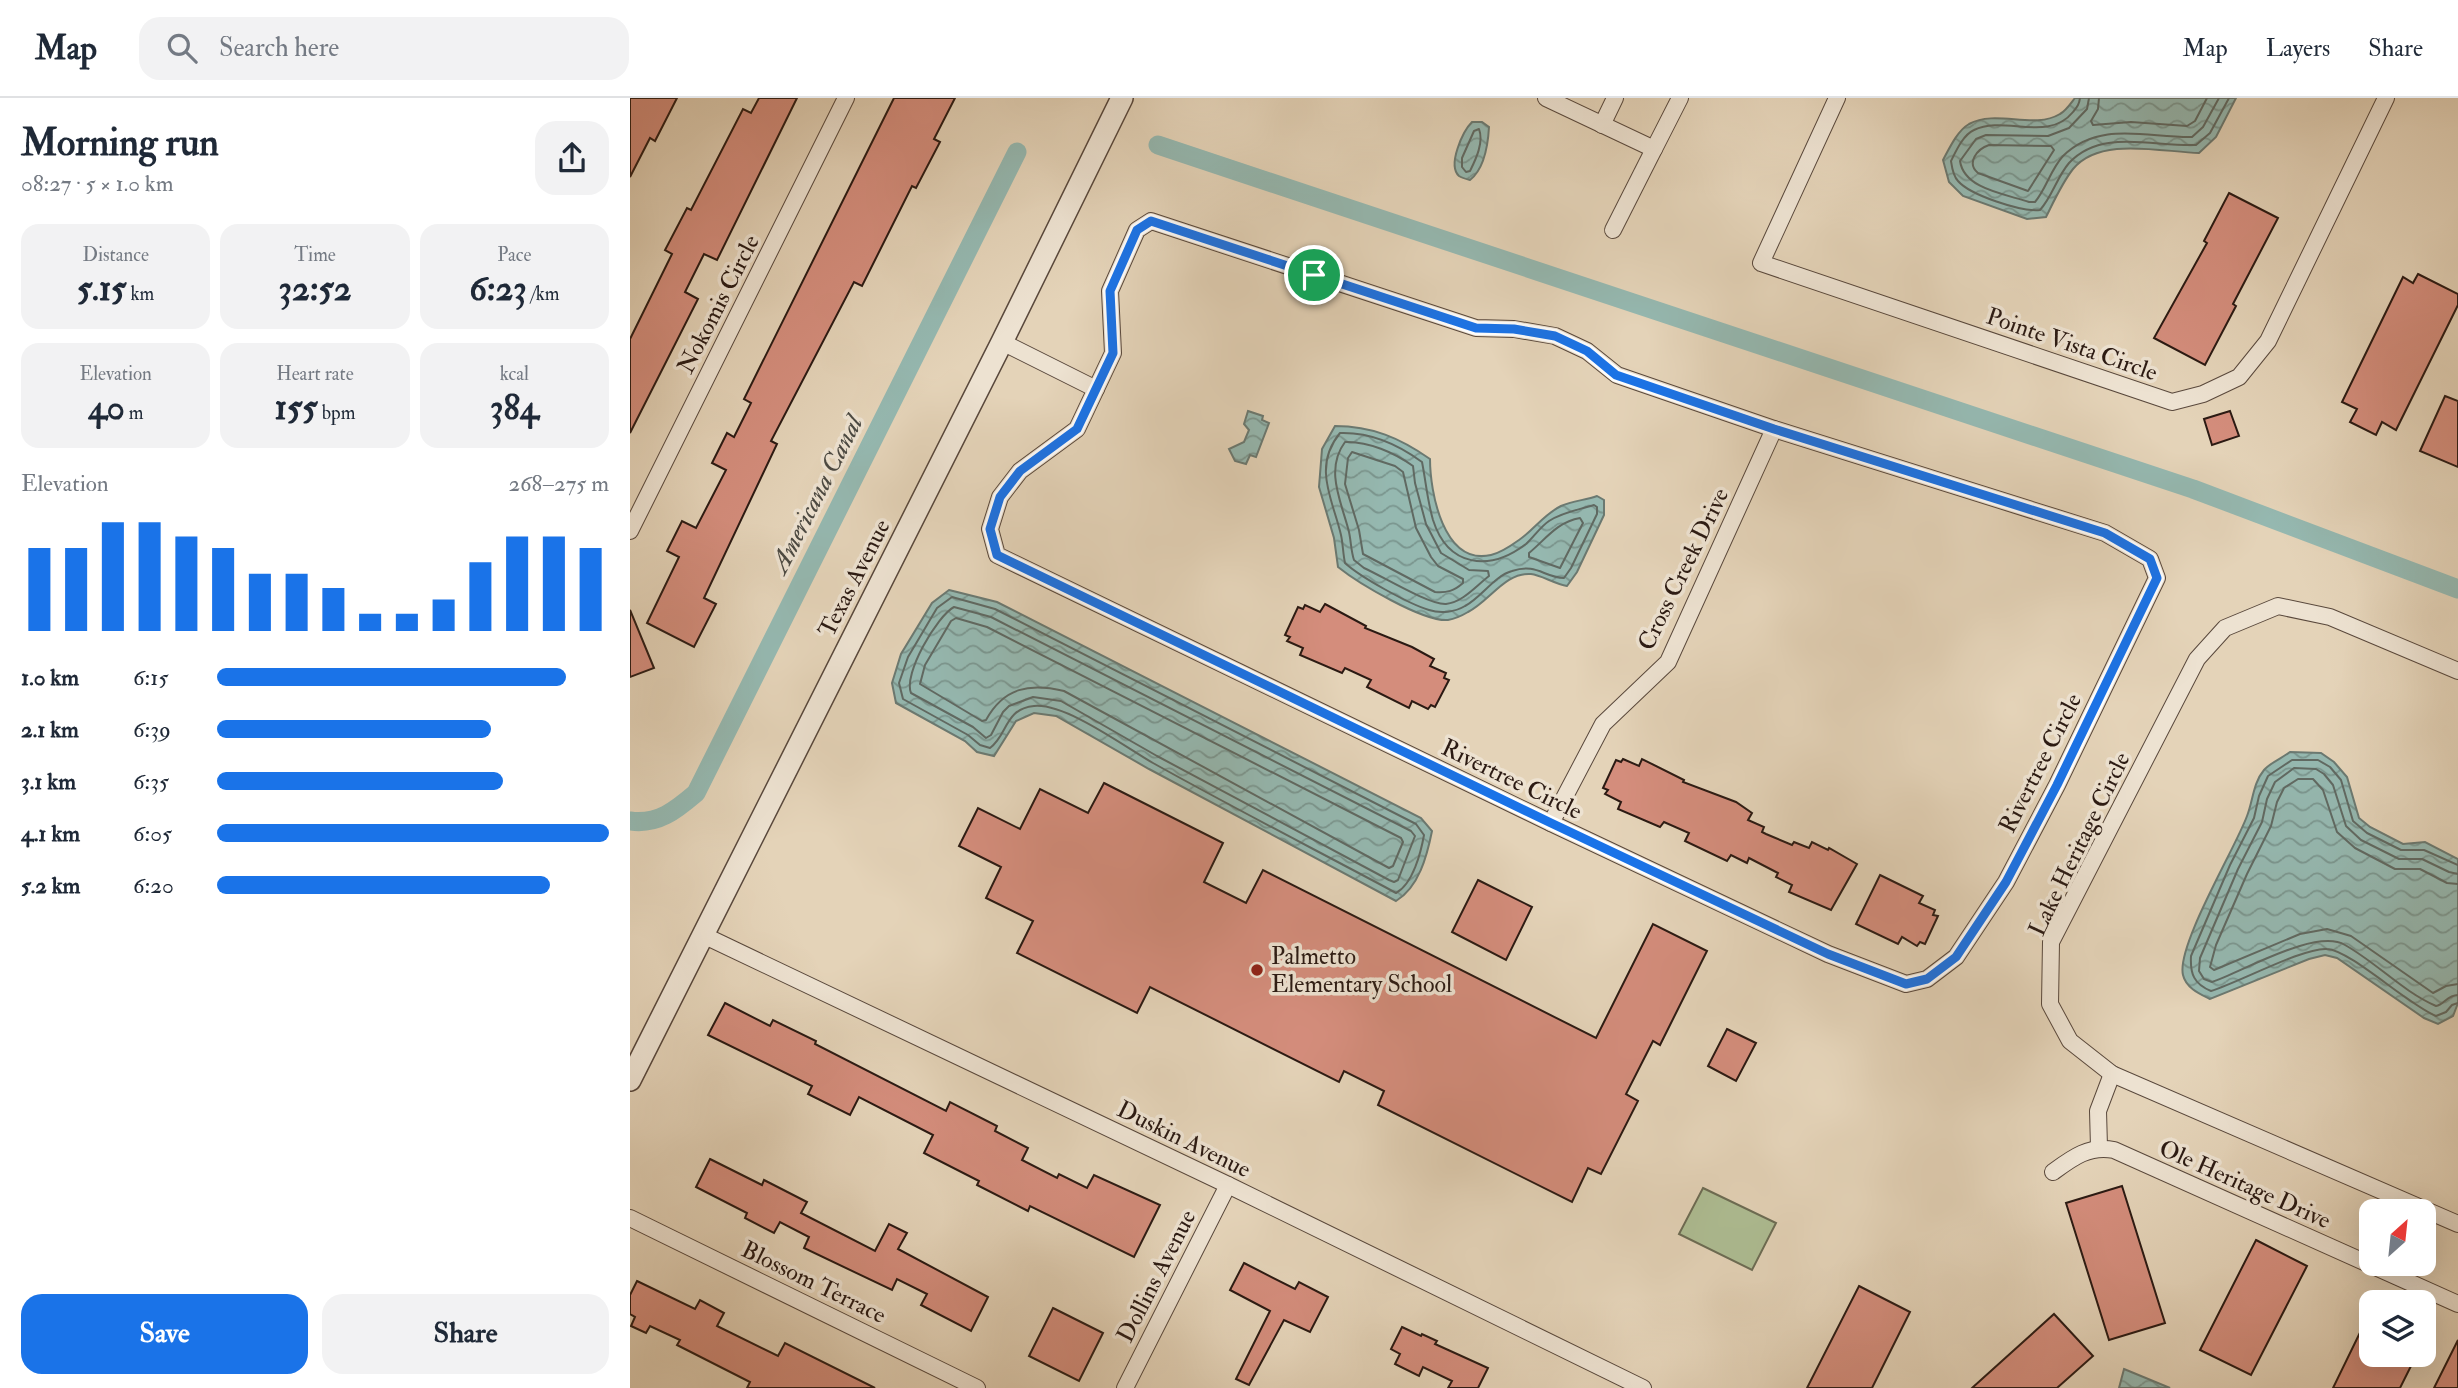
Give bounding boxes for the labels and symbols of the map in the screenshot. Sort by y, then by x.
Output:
street label: Nokomis Circle [670,230,767,379]
pin [1284,245,1344,305]
street label: Pointe Vista Circle [1982,301,2161,388]
water label: Americana Canal [762,409,871,581]
street label: Cross Creek Drive [1631,483,1736,656]
street label: Texas Avenue [812,514,897,642]
street label: Rivertree Circle [1992,688,2089,838]
street label: Rivertree Circle [1436,732,1587,827]
street label: Lake Heritage Circle [2021,747,2137,941]
place label: Palmetto Elementary School [1271,941,1452,1000]
marker: Palmetto Elementary School [1249,962,1265,978]
street label: Duskin Avenue [1112,1094,1256,1185]
street label: Ole Heritage Drive [2154,1133,2335,1236]
north arrow [2359,1199,2436,1276]
street label: Dollins Avenue [1110,1205,1203,1348]
street label: Blossom Terrace [736,1234,891,1331]

